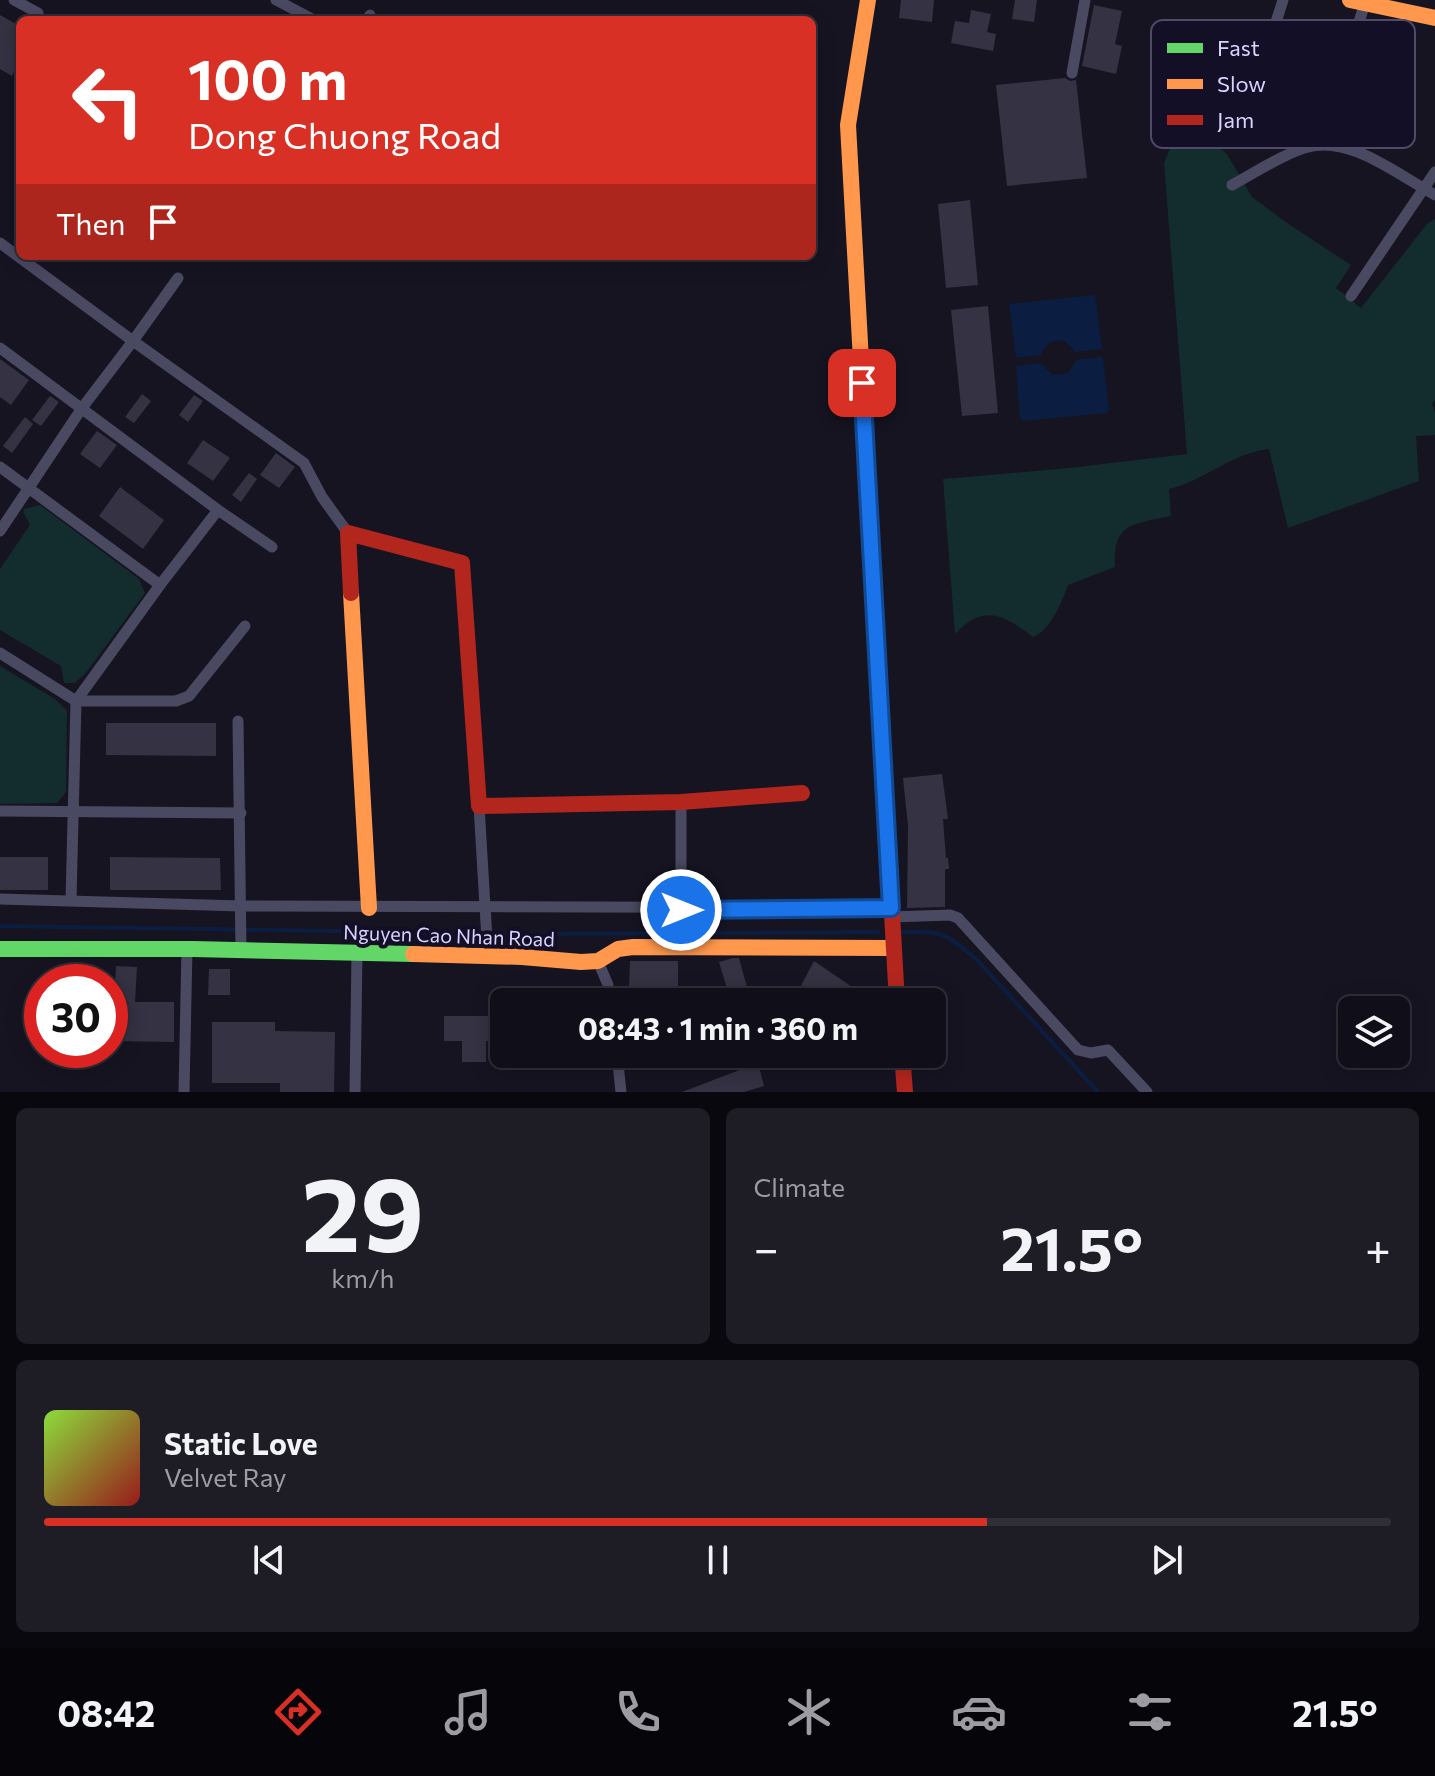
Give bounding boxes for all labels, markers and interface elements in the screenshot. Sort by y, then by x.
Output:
legend [1151,20,1415,148]
text: Fast [1217,34,1260,61]
text: 100 m [188,43,347,112]
icon: left [56,48,160,152]
text: Slow [1217,70,1266,97]
text: Jam [1217,106,1254,133]
text: Dong Chuong Road [188,112,501,156]
icon: arrive [141,200,185,244]
text: Then [56,204,125,241]
pin [828,349,896,417]
icon: arrive [840,361,884,405]
position arrow [639,868,723,952]
street label: Nguyen Cao Nhan Road [343,919,555,951]
speed limit sign: 30 [24,964,128,1068]
map controls [1338,996,1410,1068]
button: layers [1338,996,1410,1068]
text: 08:43 · 1 min · 360 m [578,1009,858,1046]
text: 29 [301,1146,424,1273]
text: Climate [754,1171,845,1202]
text: 21.5° [1001,1210,1143,1283]
text: − [754,1220,779,1274]
text: + [1365,1220,1391,1274]
text: km/h [331,1262,394,1293]
text: Static Love [164,1424,318,1461]
text: Velvet Ray [164,1461,287,1492]
icon: previous [247,1538,291,1582]
icon: pause [696,1538,740,1582]
icon: next [1145,1538,1189,1582]
icon: directions [270,1684,326,1740]
icon: music [440,1684,496,1740]
icon: phone [610,1684,666,1740]
icon: climate [781,1684,837,1740]
icon: car [951,1684,1007,1740]
icon: filters [1122,1684,1178,1740]
text: 08:42 [57,1690,155,1734]
text: 21.5° [1292,1690,1378,1734]

